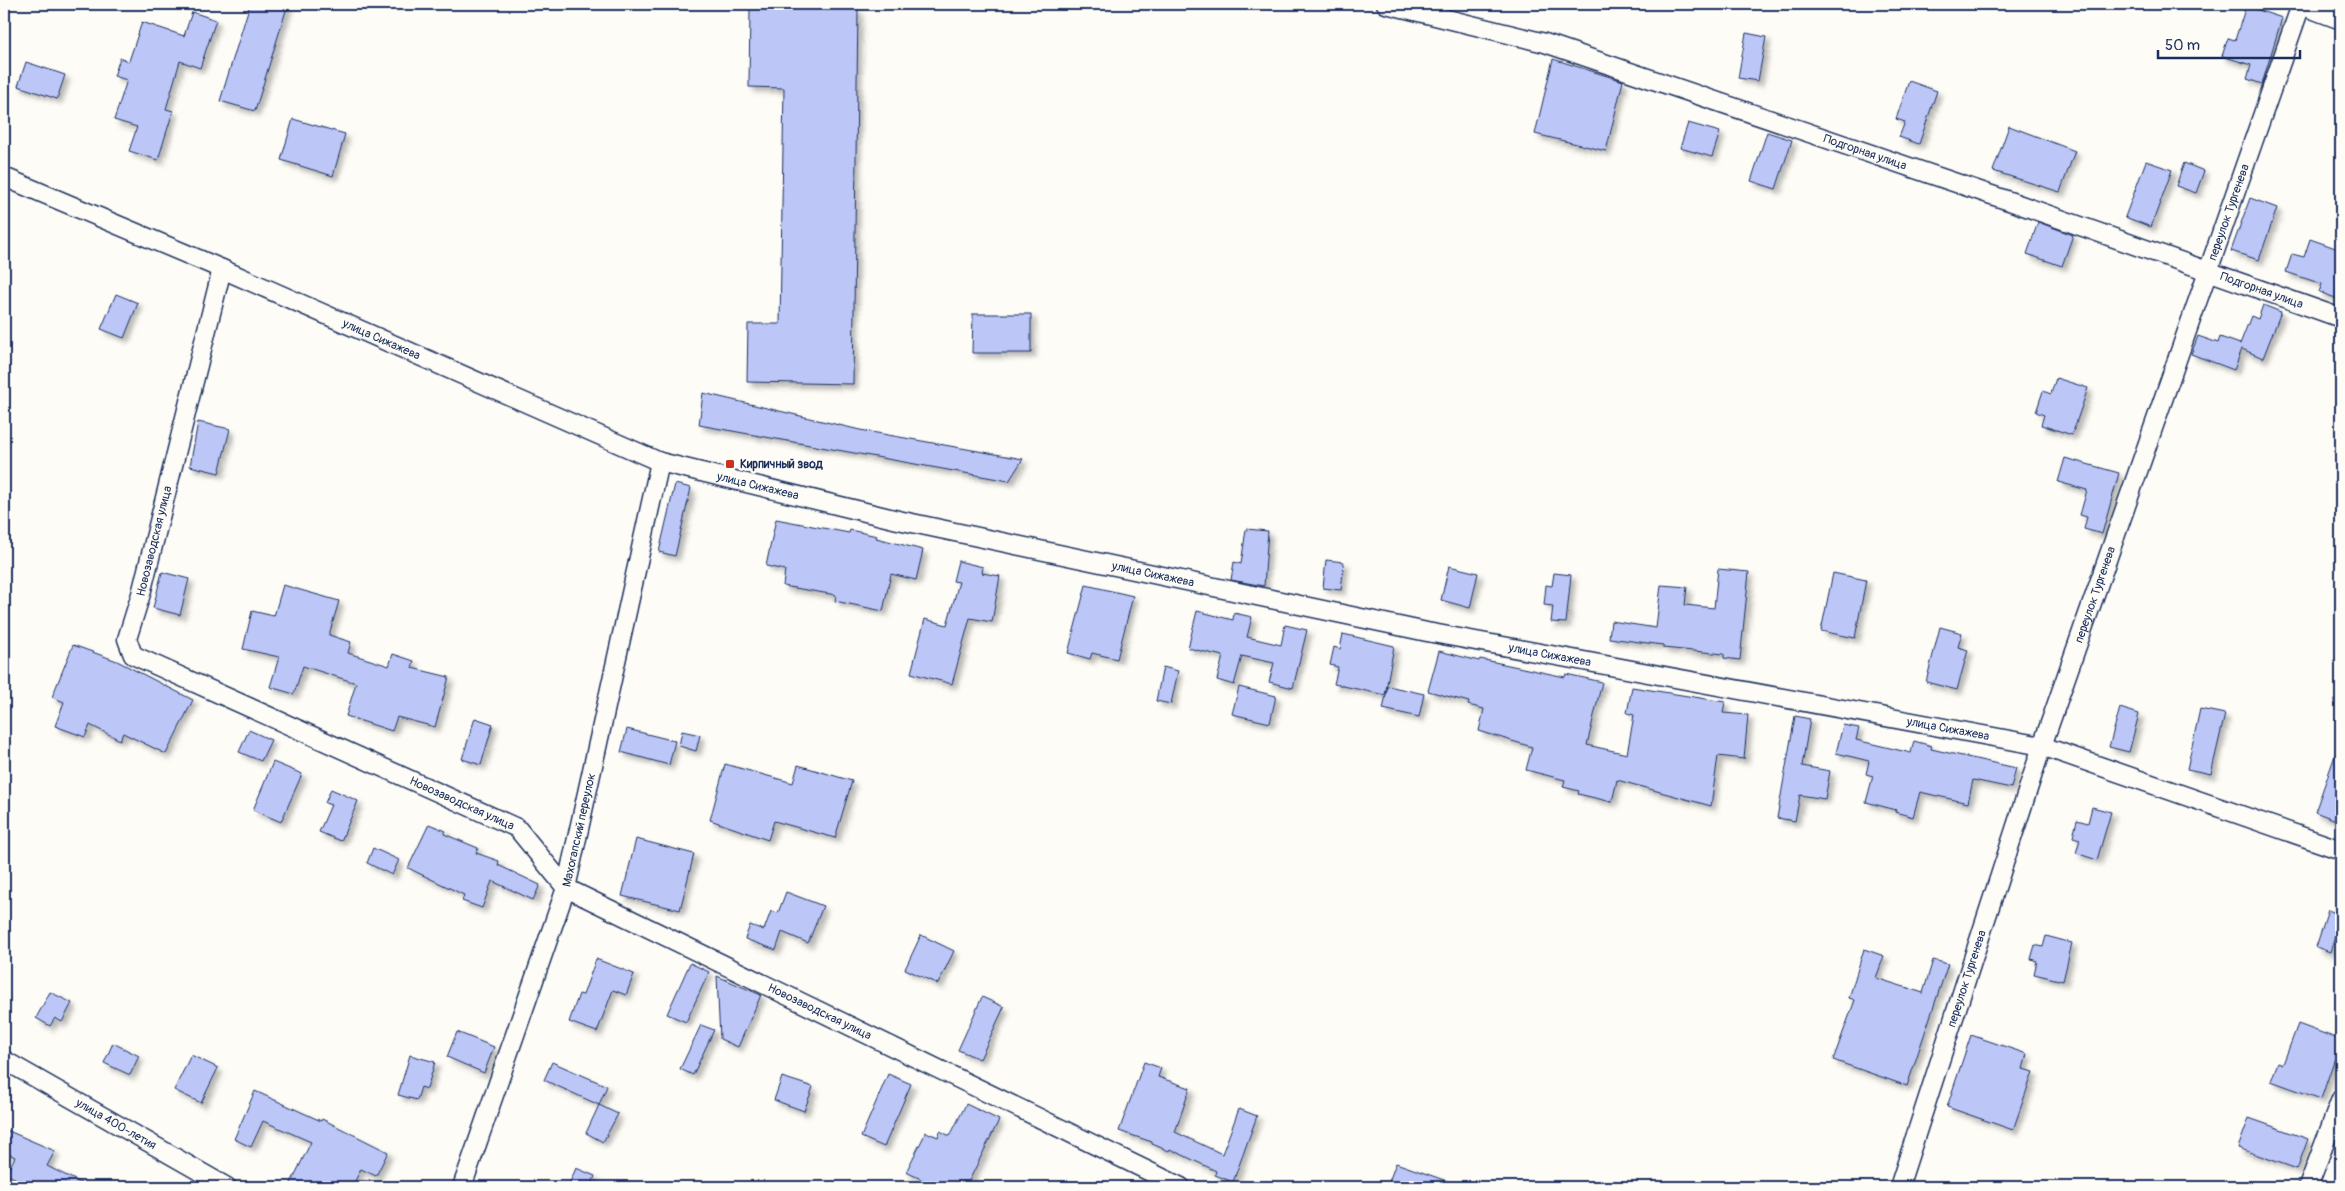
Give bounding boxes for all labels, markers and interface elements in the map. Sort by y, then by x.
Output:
scale bar [2158,28,2300,60]
text: 50 m [2165,36,2200,55]
street label: Подгорная улица [1822,131,1909,174]
street label: переулок Тургенева [2205,162,2253,263]
street label: Подгорная улица [2218,269,2306,312]
street label: улица Сижажева [339,316,423,364]
place label: Кирпичный звод [740,457,824,472]
marker: Кирпичный звод [724,458,736,470]
street label: улица Сижажева [714,469,801,504]
street label: Новозаводская улица [134,484,176,598]
street label: переулок Тургенева [2072,544,2119,645]
street label: улица Сижажева [1110,558,1196,591]
street label: улица Сижажева [1506,640,1593,670]
street label: улица Сижажева [1905,714,1991,744]
street label: Махогапский переулок [559,772,599,888]
street label: Новозаводская улица [407,774,517,834]
street label: переулок Тургенева [1944,928,1990,1029]
street label: Новозаводская улица [765,980,874,1044]
street label: улица 400-летия [72,1095,159,1153]

